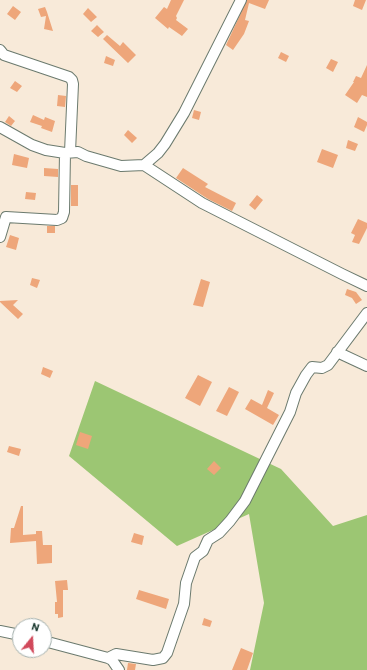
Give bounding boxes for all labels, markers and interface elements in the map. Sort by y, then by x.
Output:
north arrow [12,618,52,658]
text: N [30,620,41,634]

